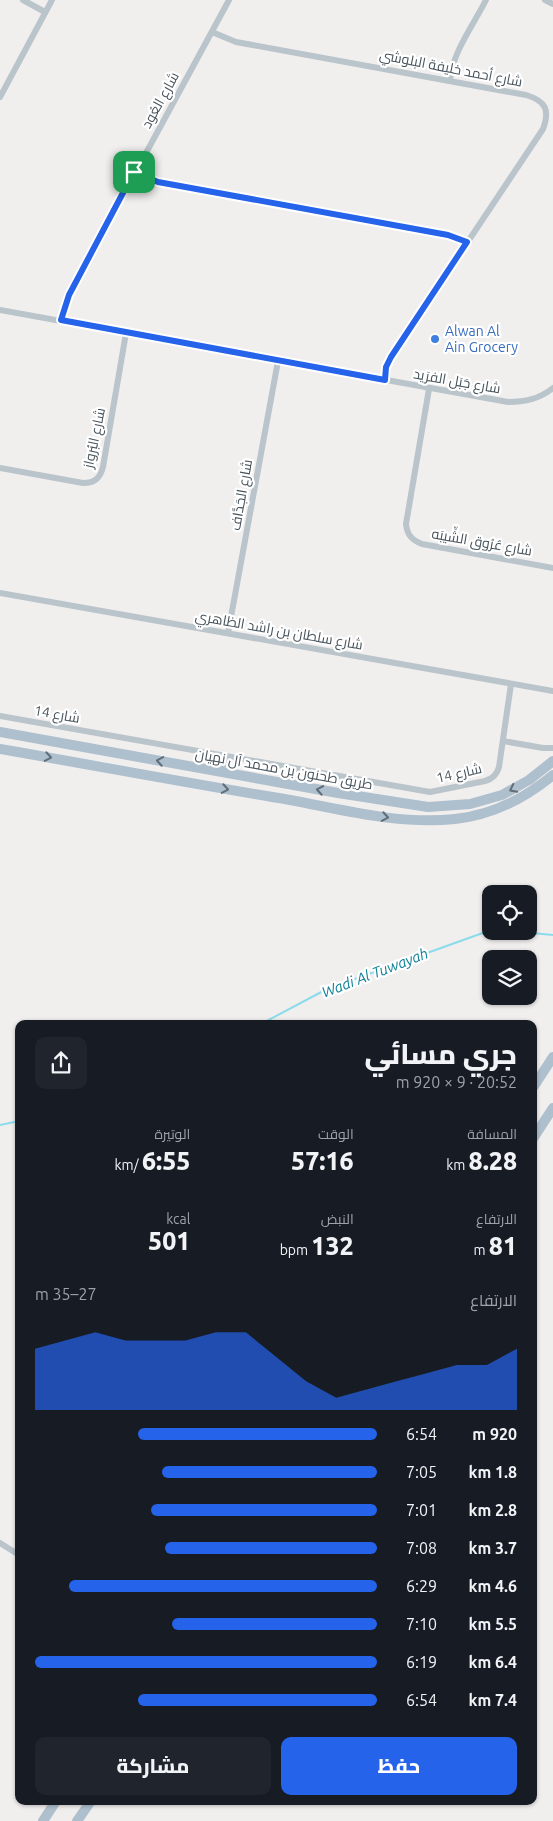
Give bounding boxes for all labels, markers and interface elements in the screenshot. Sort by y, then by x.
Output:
street label: شارع أحمد خليفة البلوشي [378,45,524,93]
street label: شارع العُود [138,69,183,131]
pin [113,151,155,193]
icon: arrive [120,158,148,186]
place label: Alwan Al Ain Grocery [445,323,518,355]
marker: Alwan Al Ain Grocery [429,333,441,345]
street label: شارع جَبَل الفرَيد [412,365,502,398]
street label: شارع البُرواز [80,406,109,471]
street label: شارع الجَدَّاف [227,458,256,532]
street label: شارع عُرُوق الشِّيبَه [430,522,534,560]
street label: شارع سلطان بن راشد الظاهري [193,607,364,657]
street label: شارع 14 [33,702,81,727]
street label: طريق طحنون بن محمد آل نهيان [194,745,374,793]
one-way arrow [44,752,52,762]
one-way arrow [156,756,165,766]
street label: شارع 14 [435,760,483,787]
one-way arrow [510,783,519,793]
one-way arrow [221,784,230,794]
one-way arrow [316,785,324,795]
one-way arrow [381,811,390,821]
map controls [482,885,537,1005]
button: locate [482,885,537,940]
water label: Wadi Al Tuwayah [319,944,430,1001]
button: layers [482,950,537,1005]
button: share [35,1037,87,1089]
text: جري مسائي [364,1038,517,1069]
text: 20:52 · 9 × 920 m [396,1073,517,1091]
text: الوتيرة [154,1126,190,1142]
text: الوقت [318,1126,354,1142]
text: المسافة [467,1126,517,1142]
text: 6:55 [142,1147,190,1175]
text: 57:16 [291,1147,354,1175]
text: 8.28 [469,1147,517,1175]
text: /km [114,1157,142,1173]
text: km [446,1157,469,1173]
text: kcal [166,1211,190,1227]
text: النبض [321,1211,354,1227]
text: الارتفاع [476,1211,517,1227]
text: 501 [148,1227,190,1255]
text: 132 [311,1232,354,1260]
text: 81 [489,1232,517,1260]
text: bpm [280,1242,311,1258]
text: m [473,1242,489,1258]
text: 27–35 m [35,1285,97,1303]
text: الارتفاع [470,1291,517,1309]
text: 6:54 [406,1425,437,1443]
text: 920 m [472,1425,517,1443]
text: 7:05 [406,1463,437,1481]
text: 1.8 km [468,1463,517,1481]
text: 7:01 [406,1501,437,1519]
text: 2.8 km [468,1501,517,1519]
text: 7:08 [406,1539,437,1557]
text: 3.7 km [468,1539,517,1557]
text: 6:29 [406,1577,437,1595]
text: 4.6 km [468,1577,517,1595]
text: 7:10 [406,1615,437,1633]
text: 5.5 km [468,1615,517,1633]
text: 6:19 [406,1653,437,1671]
text: 6.4 km [468,1653,517,1671]
text: 6:54 [406,1691,437,1709]
text: 7.4 km [468,1691,517,1709]
button: مشاركة [35,1737,271,1795]
button: حفظ [281,1737,517,1795]

